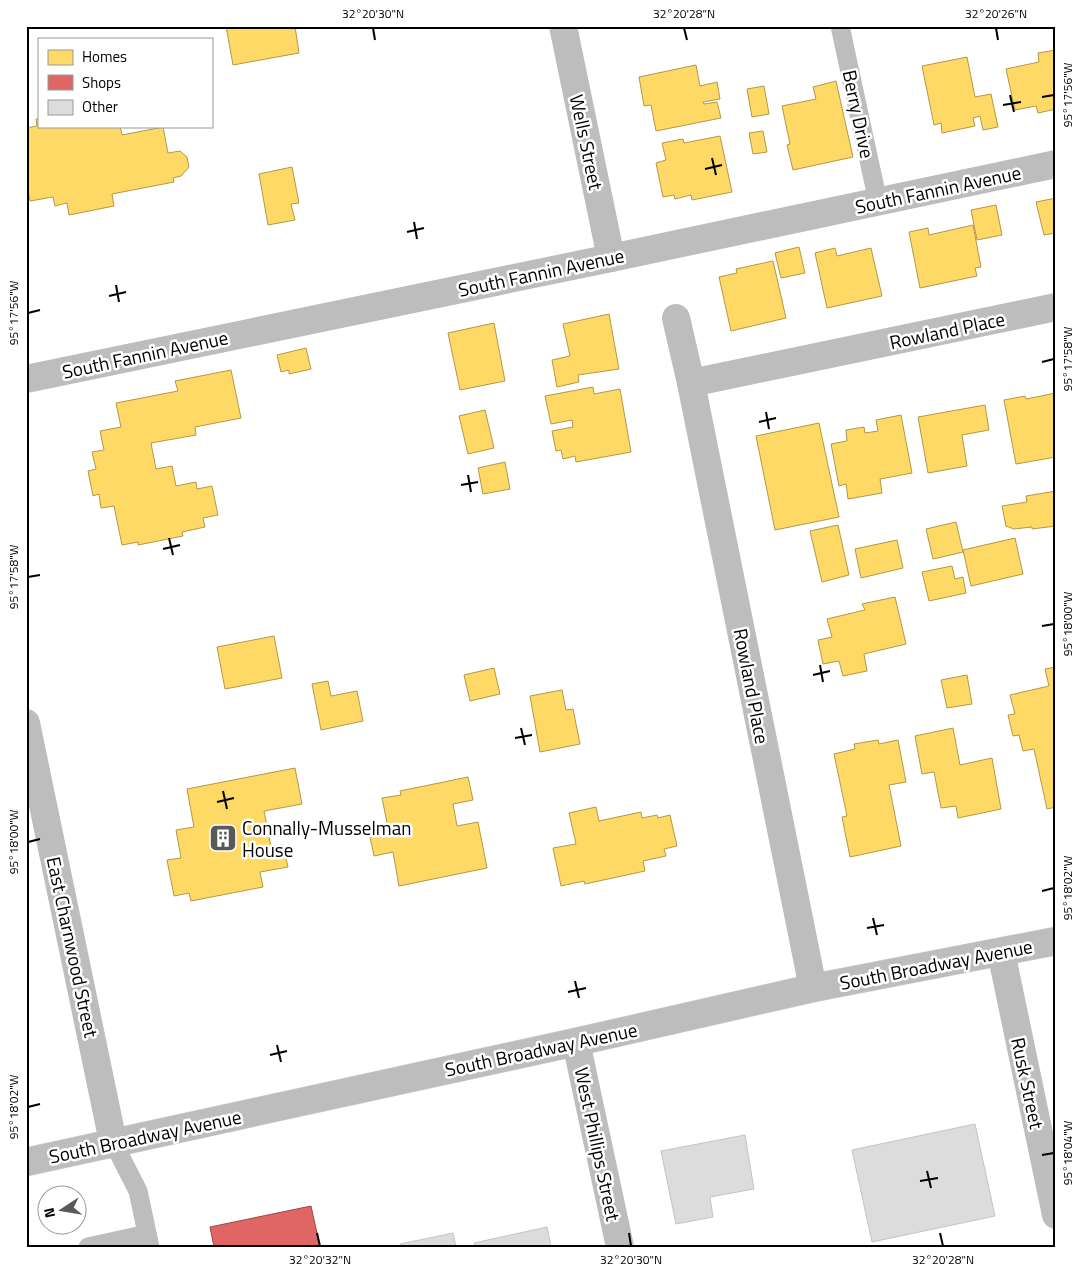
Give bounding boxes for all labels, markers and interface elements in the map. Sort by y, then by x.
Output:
text: 32°20'30"N [342,4,404,23]
text: 32°20'28"N [653,4,715,23]
text: 32°20'26"N [965,4,1027,23]
legend [38,38,212,128]
text: Homes [82,45,127,68]
text: 95°17'56"W [1058,62,1077,127]
street label: Berry Drive [836,67,882,161]
text: Shops [82,71,121,94]
street label: Wells Street [563,92,611,193]
text: Other [82,95,118,118]
street label: South Fannin Avenue [852,157,1024,221]
street label: South Fannin Avenue [455,240,627,304]
text: 95°17'56"W [4,280,23,345]
street label: Rowland Place [887,304,1007,356]
street label: South Fannin Avenue [59,322,231,386]
text: 95°17'58"W [1058,326,1077,391]
text: 95°17'58"W [4,544,23,609]
text: 95°18'00"W [1058,591,1077,656]
street label: Rowland Place [727,626,777,746]
text: 95°18'00"W [4,809,23,874]
place label: Connally-Musselman House [242,813,411,864]
building icon: Connally-Musselman House [208,823,238,853]
street label: East Charnwood Street [40,854,106,1040]
text: 95°18'02"W [1058,855,1077,920]
street label: South Broadway Avenue [837,931,1035,997]
street label: South Broadway Avenue [442,1014,640,1084]
street label: Rusk Street [1004,1035,1052,1132]
street label: West Phillips Street [568,1065,629,1224]
text: 95°18'02"W [4,1074,23,1139]
street label: South Broadway Avenue [46,1101,244,1171]
text: 95°18'04"W [1058,1120,1077,1185]
north arrow [38,1186,88,1236]
text: N [38,1206,60,1220]
text: 32°20'32"N [289,1250,351,1269]
text: 32°20'30"N [600,1250,662,1269]
text: 32°20'28"N [912,1250,974,1269]

